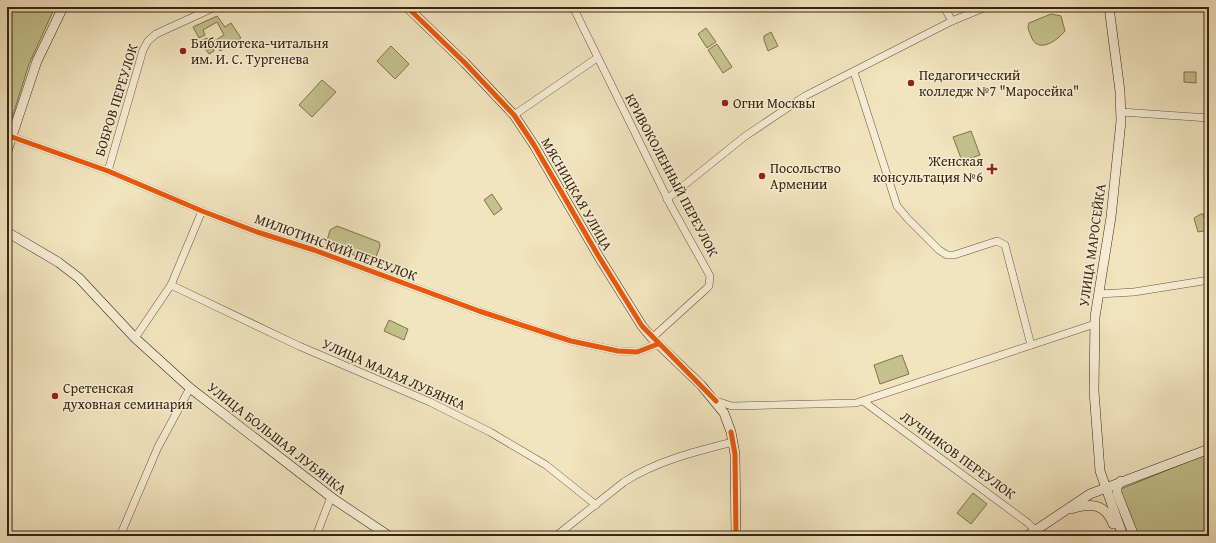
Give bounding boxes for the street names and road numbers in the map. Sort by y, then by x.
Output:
street label: БОБРОВ ПЕРЕУЛОК [89,41,143,159]
street label: КРИВОКОЛЕННЫЙ ПЕРЕУЛОК [620,90,724,260]
street label: МЯСНИЦКАЯ УЛИЦА [537,134,618,255]
street label: УЛИЦА МАРОСЕЙКА [1073,182,1111,308]
street label: МИЛЮТИНСКИЙ ПЕРЕУЛОК [252,208,420,286]
street label: УЛИЦА МАЛАЯ ЛУБЯНКА [319,333,470,415]
street label: УЛИЦА БОЛЬШАЯ ЛУБЯНКА [203,377,351,499]
street label: ЛУЧНИКОВ ПЕРЕУЛОК [896,406,1020,504]

